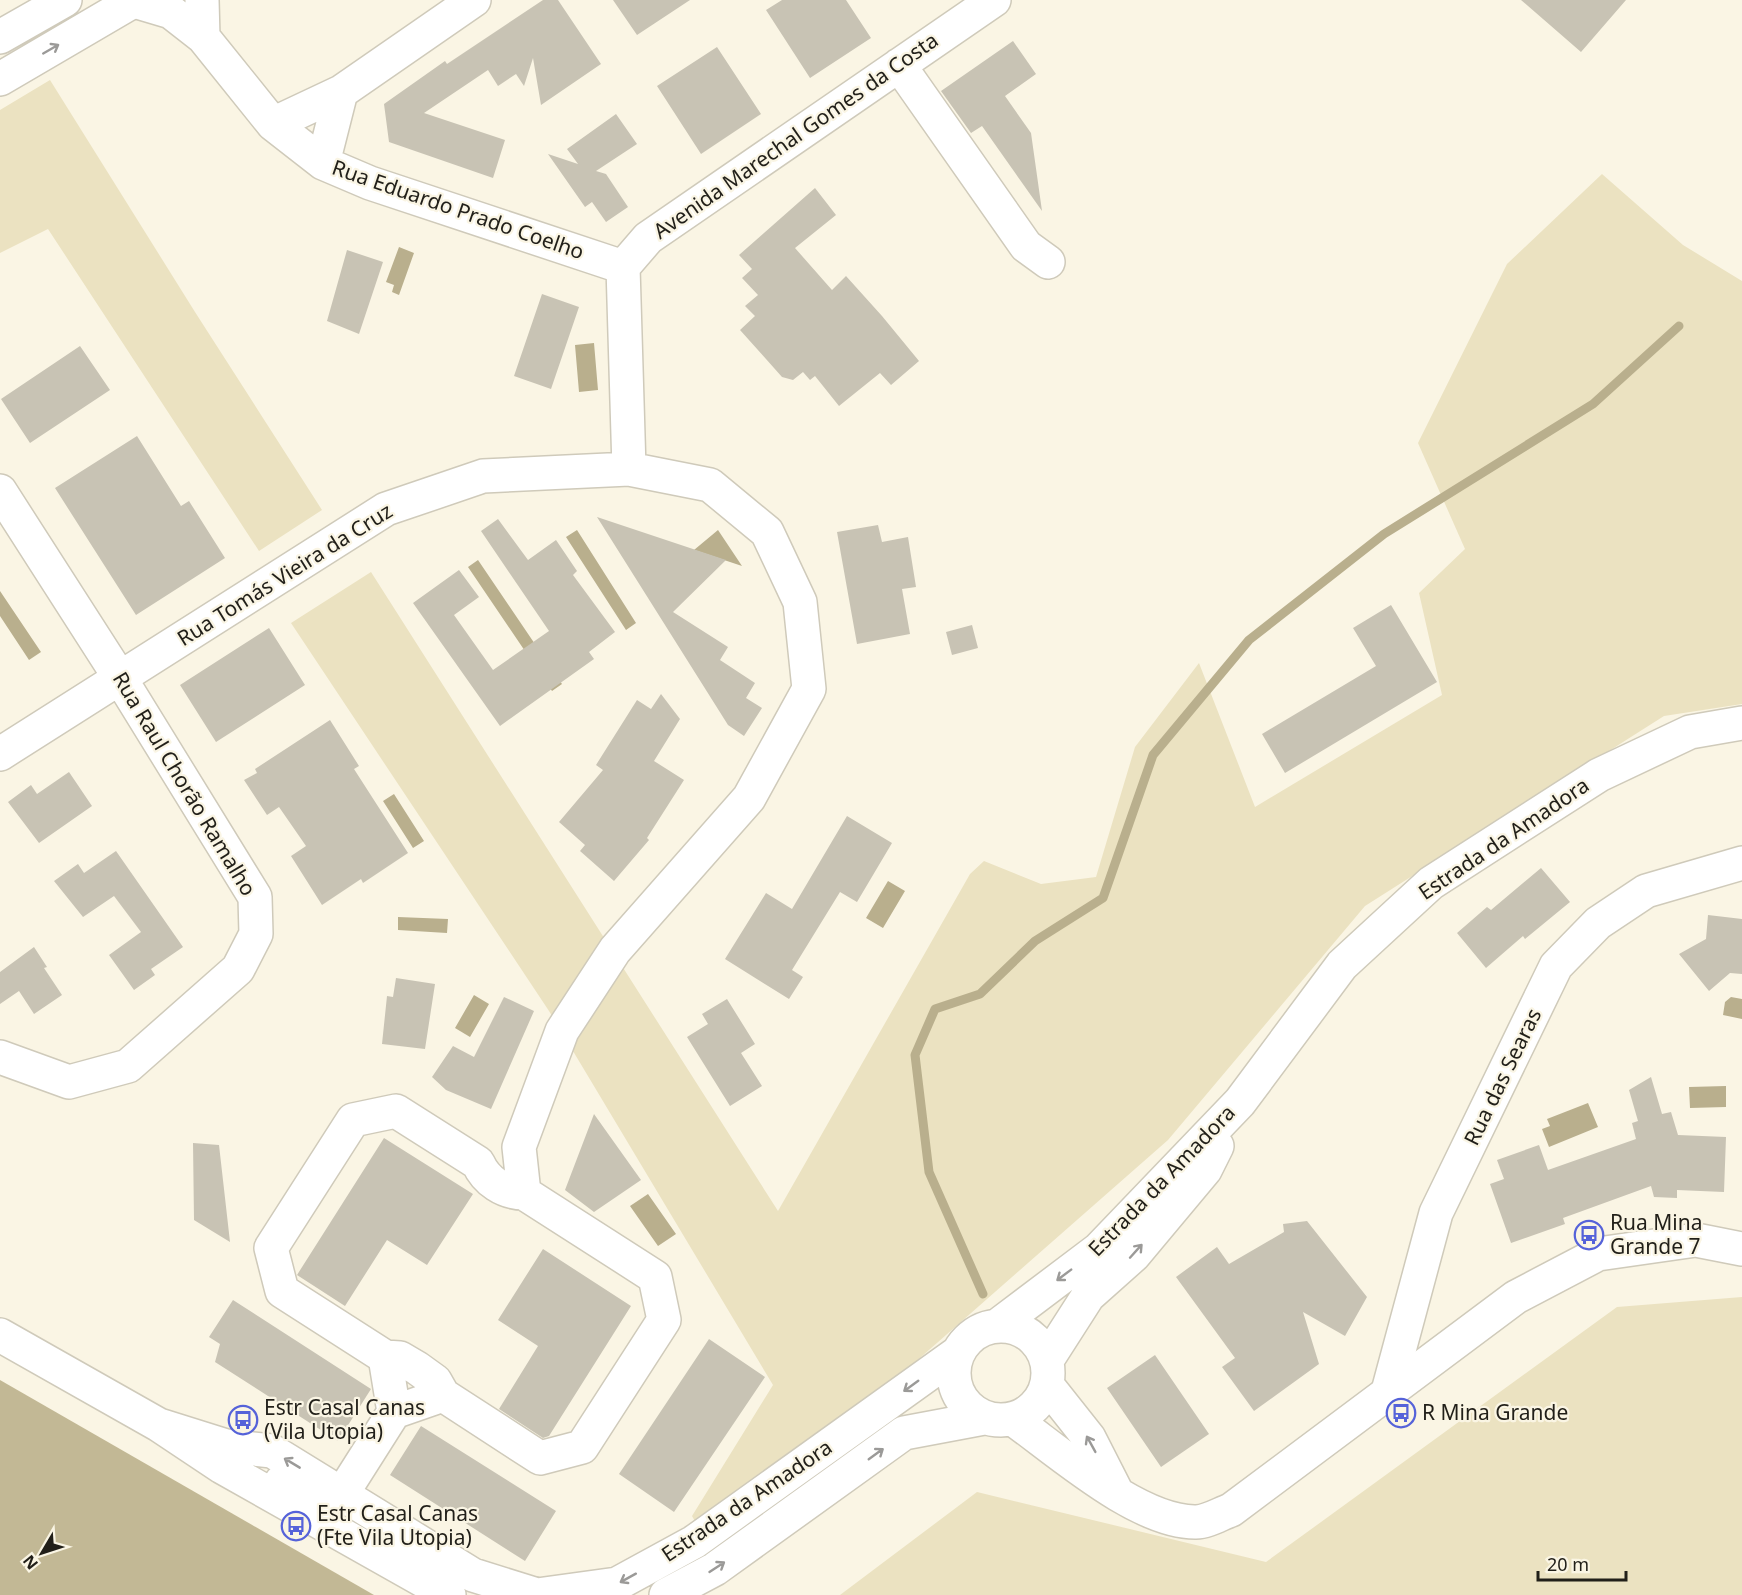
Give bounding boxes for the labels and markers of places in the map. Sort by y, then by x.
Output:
place label: Rua Mina Grande 7 [1610,1208,1703,1260]
bus stop icon: Rua Mina Grande 7 [1573,1219,1605,1251]
place label: Estr Casal Canas (Vila Utopia) [264,1393,425,1445]
bus stop icon: R Mina Grande [1385,1397,1417,1429]
place label: R Mina Grande [1422,1398,1568,1426]
bus stop icon: Estr Casal Canas (Vila Utopia) [227,1404,259,1436]
place label: Estr Casal Canas (Fte Vila Utopia) [317,1499,478,1551]
bus stop icon: Estr Casal Canas (Fte Vila Utopia) [280,1510,312,1542]

